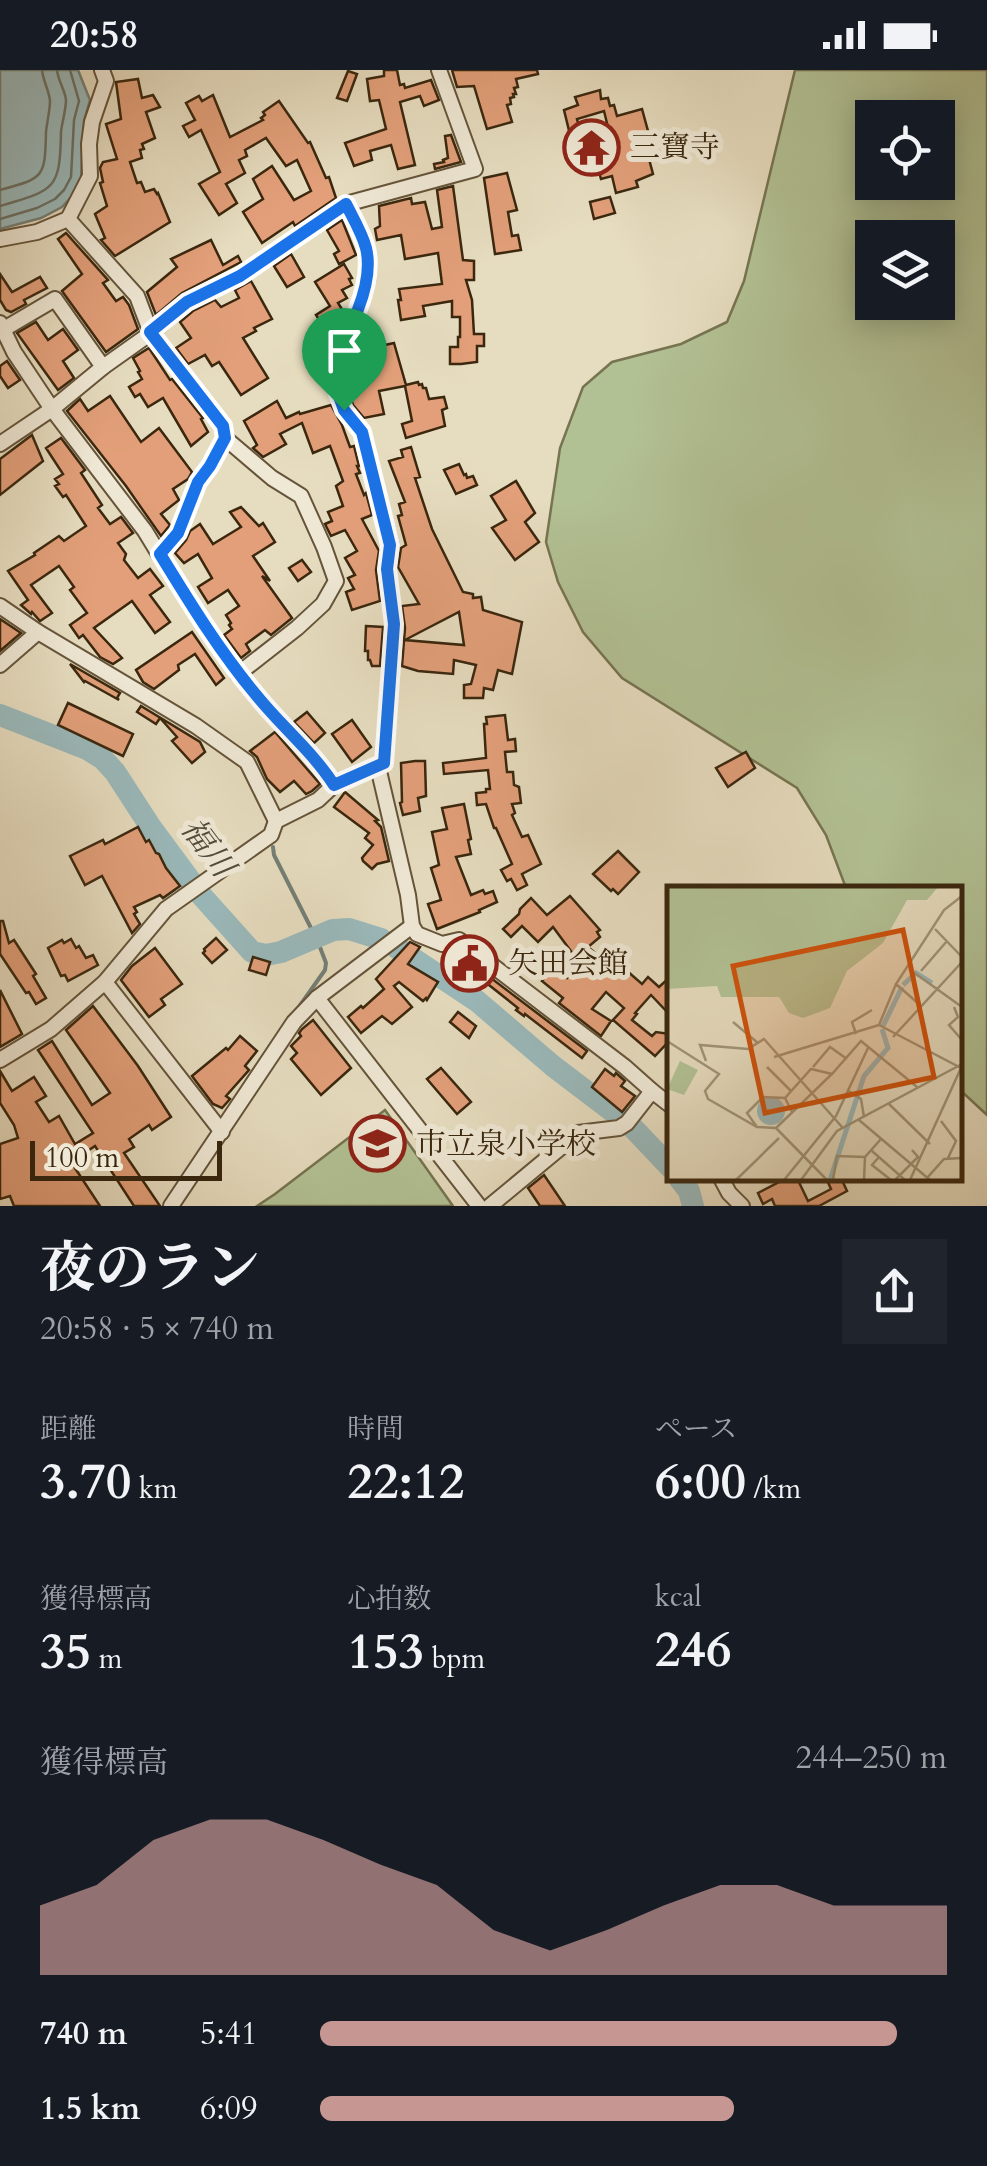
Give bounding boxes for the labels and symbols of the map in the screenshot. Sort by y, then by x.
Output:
temple icon: 三寶寺 [561,117,621,177]
place label: 三寶寺 [630,127,720,168]
pin [302,308,387,411]
water label: 福川 [170,809,246,889]
inset map [667,886,962,1181]
public building icon: 矢田会館 [439,933,499,993]
place label: 矢田会館 [508,943,628,984]
school or university icon: 市立泉小学校 [347,1114,407,1174]
place label: 市立泉小学校 [416,1124,596,1165]
scale bar [30,1136,222,1180]

